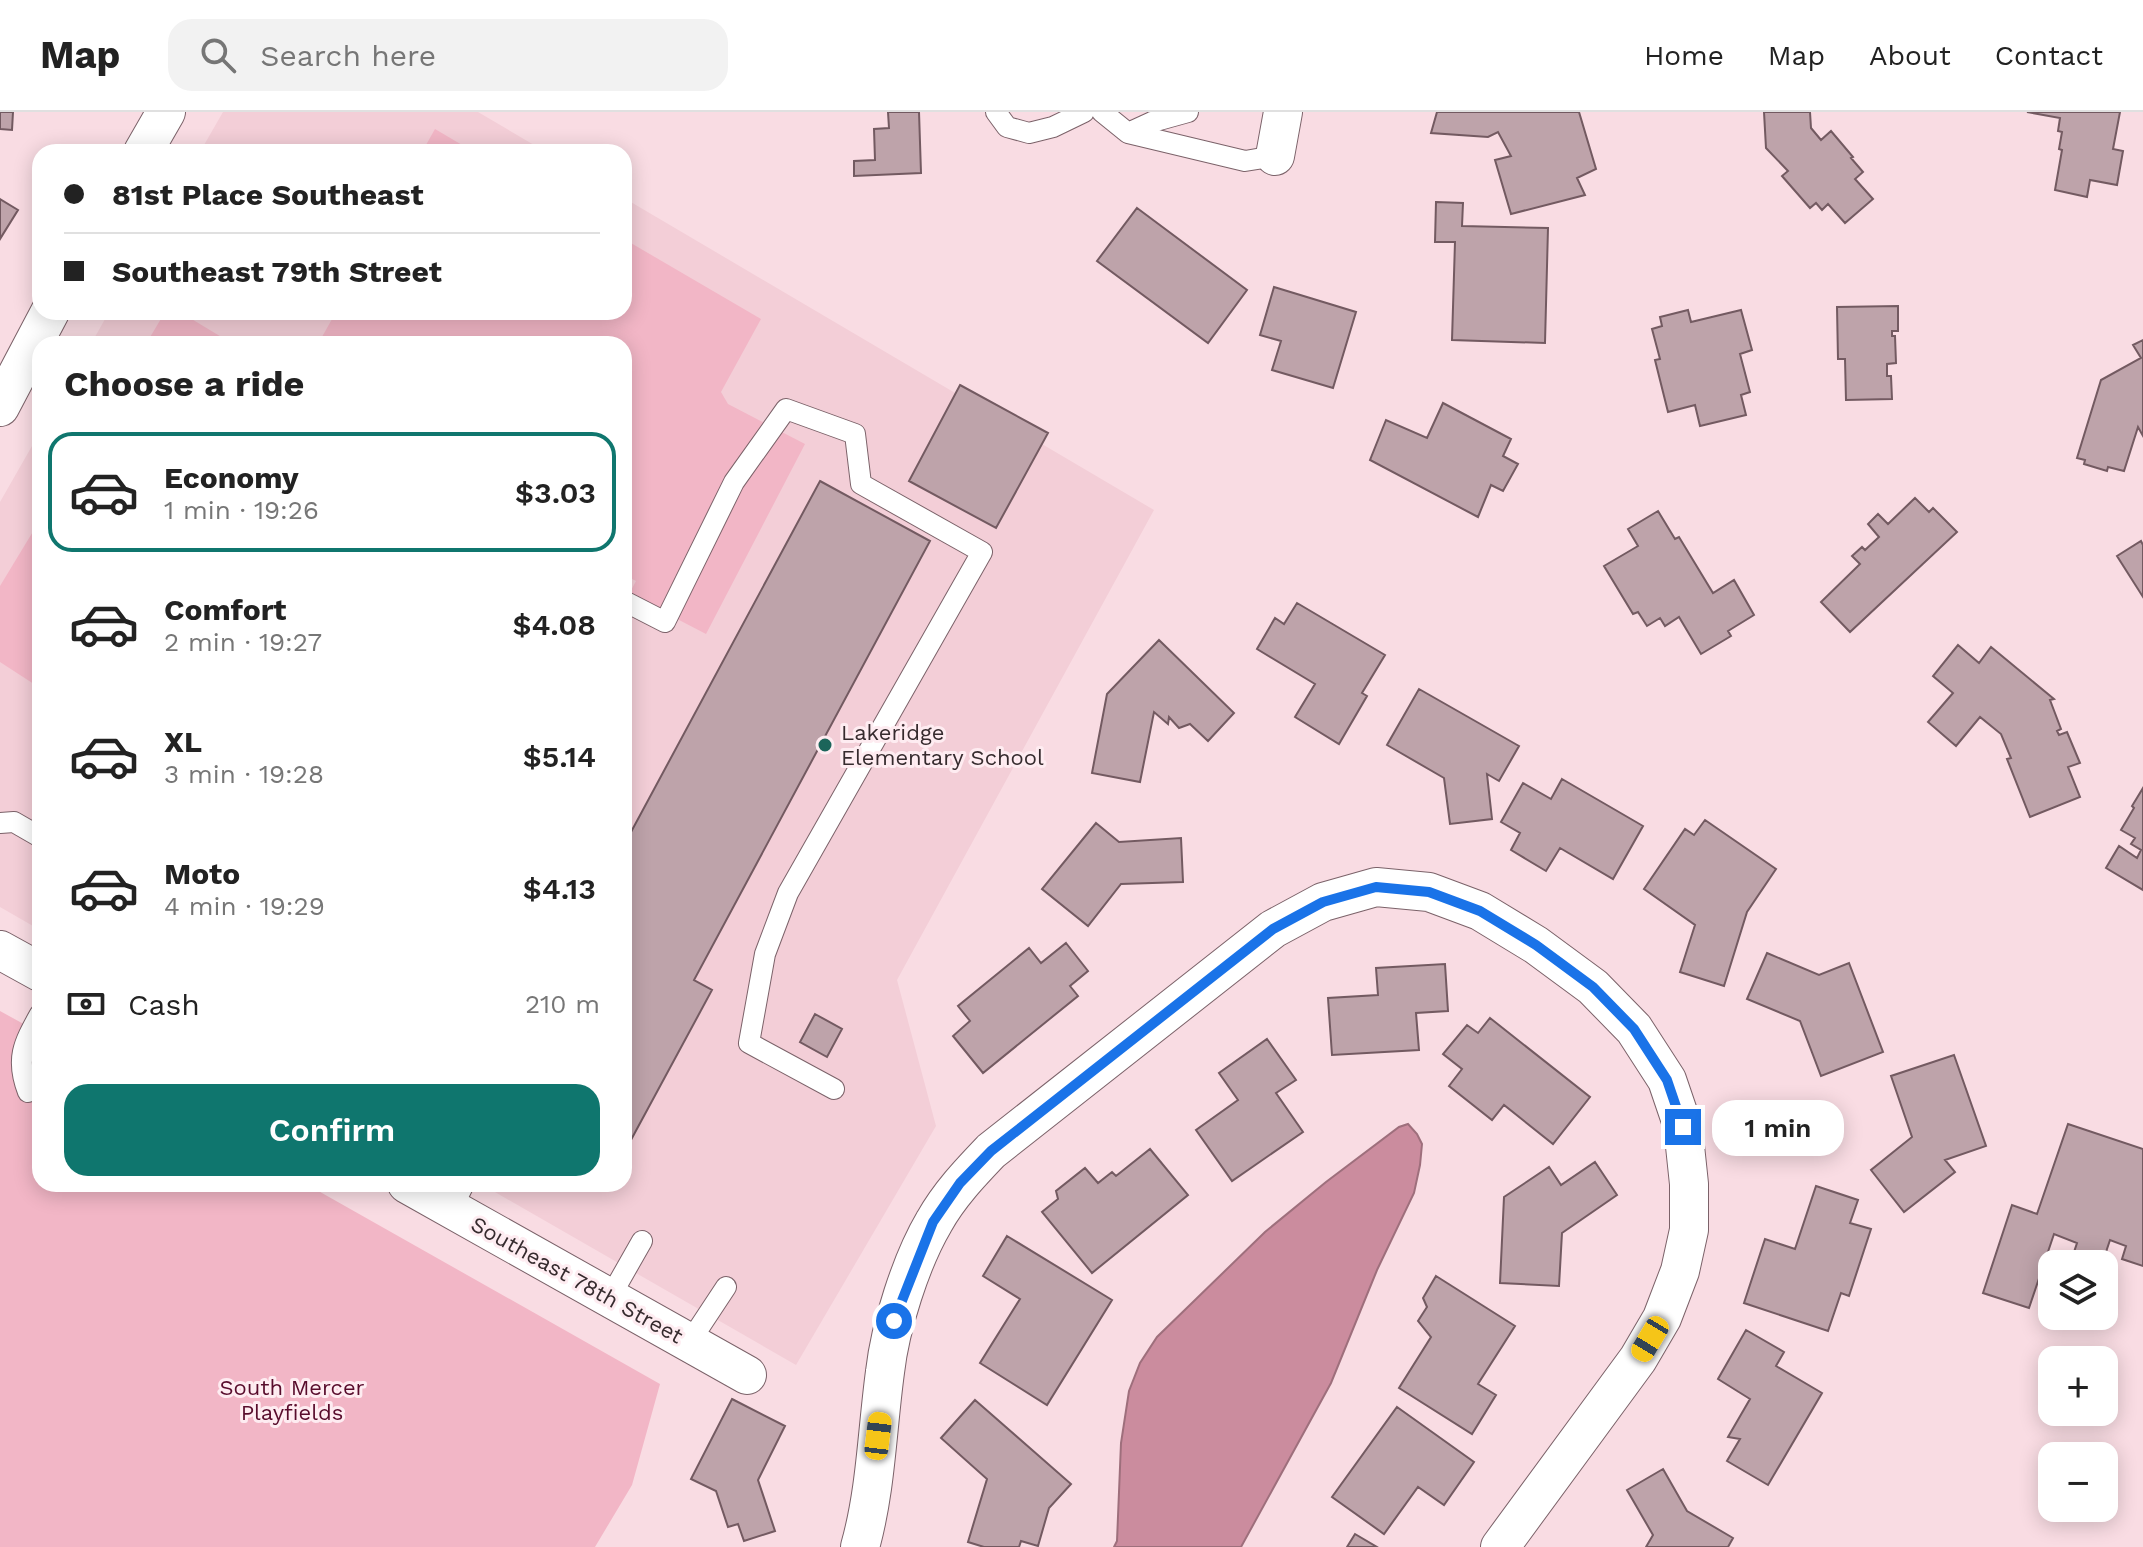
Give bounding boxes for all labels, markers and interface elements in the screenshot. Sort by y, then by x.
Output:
search box [168,19,728,91]
text: Map [40,33,120,77]
icon: search [196,33,240,77]
text: Search here [260,38,436,73]
text: Home [1644,39,1724,72]
text: Map [1768,39,1825,72]
text: About [1869,39,1951,72]
text: Contact [1995,39,2103,72]
text: 81st Place Southeast [112,177,424,212]
text: Southeast 79th Street [112,254,442,289]
text: Choose a ride [64,363,304,405]
icon: car [68,456,140,528]
text: Economy [164,460,299,495]
text: $3.03 [515,475,596,510]
text: 1 min · 19:26 [164,495,319,525]
icon: car [68,588,140,660]
text: Comfort [164,592,286,627]
text: $4.08 [512,607,596,642]
text: 2 min · 19:27 [164,627,322,657]
icon: car [68,720,140,792]
place label: Lakeridge Elementary School [841,720,1044,770]
text: XL [164,724,202,759]
marker: Lakeridge Elementary School [816,736,834,754]
text: $5.14 [523,739,596,774]
text: 3 min · 19:28 [164,759,324,789]
icon: car [68,852,140,924]
text: Moto [164,856,240,891]
text: $4.13 [523,871,596,906]
text: 4 min · 19:29 [164,891,325,921]
icon: cash [64,982,108,1026]
text: Cash [128,987,200,1022]
text: 210 m [525,989,600,1019]
button: Confirm [64,1084,600,1176]
callout: 1 min [1711,1099,1843,1155]
route end [1665,1109,1701,1145]
text: 1 min [1745,1113,1811,1143]
street label: Southeast 78th Street [467,1211,687,1349]
map controls [2038,1250,2118,1522]
button: layers [2038,1250,2118,1330]
route start [876,1303,912,1339]
car [1627,1312,1673,1366]
button: + [2038,1346,2118,1426]
park label: South Mercer Playfields [219,1375,365,1425]
car [863,1411,893,1461]
button: − [2038,1442,2118,1522]

